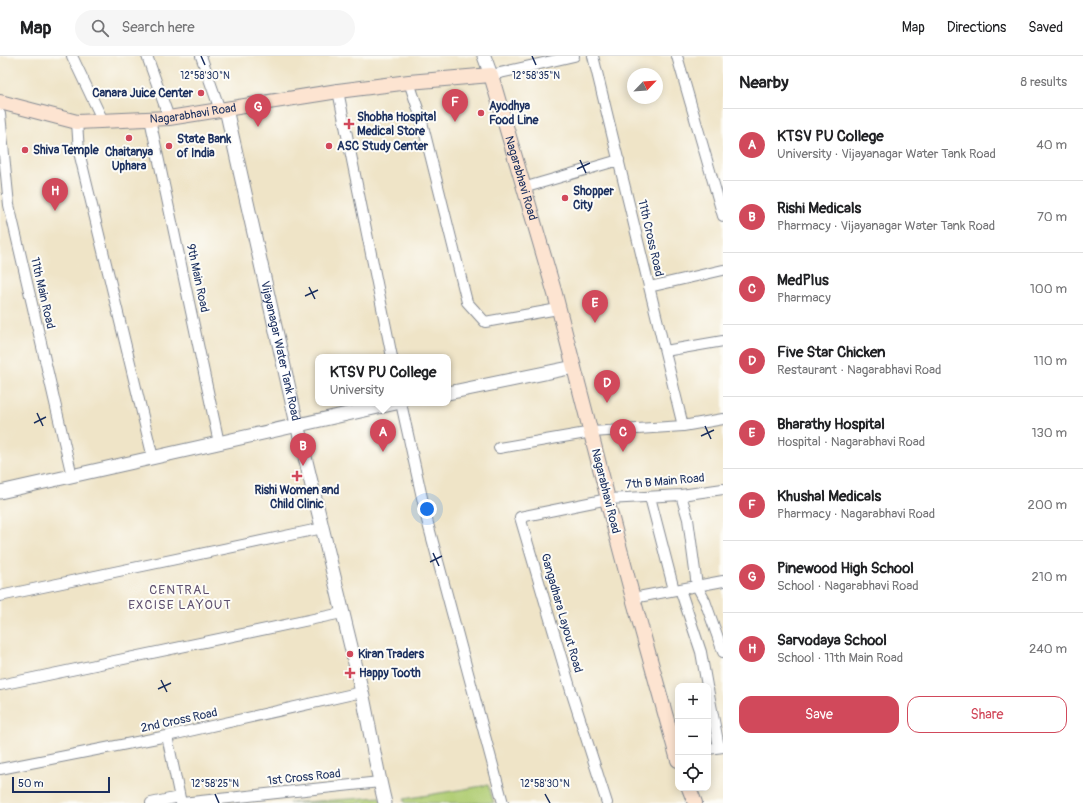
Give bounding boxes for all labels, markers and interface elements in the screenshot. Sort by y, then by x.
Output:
search box [75,10,355,46]
text: Map [20,16,51,40]
icon: search [89,17,111,39]
text: Search here [121,18,195,37]
text: Map [902,19,925,36]
text: Directions [947,19,1006,36]
text: Saved [1028,19,1063,36]
north arrow [627,68,663,104]
text: 12°58'30"N [180,70,230,82]
text: 12°58'35"N [512,70,560,82]
text: Nearby [739,72,788,93]
text: 8 results [1021,74,1067,90]
place label: Canara Juice Center [92,86,194,101]
marker: Canara Juice Center [196,88,206,98]
pin: F [442,89,468,122]
pin: G [245,94,271,127]
place label: Ayodhya Food Line [489,99,540,128]
street label: Nagarabhavi Road [149,100,238,127]
marker: Ayodhya Food Line [476,108,486,118]
place label: Shobha Hospital Medical Store [357,110,436,139]
marker: Shobha Hospital Medical Store [344,119,354,129]
text: KTSV PU College [777,127,884,146]
place label: State Bank of India [176,132,232,161]
marker: Chaitanya Uphara [124,133,134,143]
street label: Nagarabhavi Road [501,134,540,222]
text: A [748,137,756,153]
text: 40 m [1036,137,1067,153]
place label: ASC Study Center [337,139,429,154]
marker: State Bank of India [164,141,174,151]
marker: ASC Study Center [324,141,334,151]
place label: Shiva Temple [33,143,100,158]
marker: Shiva Temple [20,145,30,155]
place label: Chaitanya Uphara [105,145,153,174]
text: University · Vijayanagar Water Tank Road [777,146,996,162]
pin: H [42,178,68,211]
place label: Shopper City [573,184,614,213]
marker: Shopper City [560,193,570,203]
street label: 11th Cross Road [634,198,667,278]
text: Rishi Medicals [777,199,861,218]
text: B [748,209,756,225]
text: 70 m [1037,209,1067,225]
text: Pharmacy · Vijayanagar Water Tank Road [777,218,995,234]
street label: 9th Main Road [183,242,212,314]
street label: 11th Main Road [27,256,58,330]
text: MedPlus [777,271,829,290]
street label: Vijayanagar Water Tank Road [257,280,303,423]
text: C [748,281,756,297]
text: 100 m [1030,281,1067,297]
pin: E [582,290,608,323]
text: Pharmacy [777,290,831,306]
text: Five Star Chicken [777,343,886,362]
text: D [748,353,756,369]
text: 110 m [1034,353,1067,369]
popup [315,354,451,406]
text: Restaurant · Nagarabhavi Road [777,362,941,378]
text: KTSV PU College [330,363,436,382]
pin: D [594,370,620,403]
text: University [330,382,384,398]
text: Bharathy Hospital [777,415,885,434]
pin: A [370,419,396,452]
pin: C [610,419,636,452]
text: E [749,425,755,441]
text: 130 m [1031,425,1067,441]
pin: B [290,433,316,466]
text: Hospital · Nagarabhavi Road [777,434,925,450]
street label: Nagarabhavi Road [588,447,623,535]
marker: Rishi Women and Child Clinic [291,470,303,482]
street label: 7th B Main Road [625,471,705,492]
place label: Rishi Women and Child Clinic [255,483,340,512]
text: Khushal Medicals [777,487,881,506]
text: F [748,497,756,513]
text: 200 m [1028,497,1067,513]
your location [417,499,437,519]
text: Pharmacy · Nagarabhavi Road [777,506,935,522]
street label: Gangadhara Layout Road [537,552,586,675]
text: Pinewood High School [777,559,914,578]
text: G [748,569,756,585]
text: 210 m [1031,569,1067,585]
text: School · Nagarabhavi Road [777,578,919,594]
district label: CENTRAL EXCISE LAYOUT [128,582,232,613]
text: Sarvodaya School [777,631,887,650]
text: H [748,641,756,657]
text: 240 m [1029,641,1067,657]
place label: Kiran Traders [358,647,425,662]
marker: Kiran Traders [345,649,355,659]
text: School · 11th Main Road [777,650,903,666]
place label: Happy Tooth [359,666,421,681]
marker: Happy Tooth [344,667,356,679]
map controls [675,683,711,791]
button: + [675,683,711,719]
button: Save [739,696,899,733]
button: Share [907,696,1067,733]
street label: 2nd Cross Road [139,705,219,736]
button: − [675,719,711,755]
button: locate [675,755,711,791]
street label: 1st Cross Road [267,766,342,789]
scale bar [12,775,110,794]
text: 50 m [18,777,44,790]
text: 12°58'25"N [191,778,239,790]
text: 12°58'30"N [520,778,570,790]

